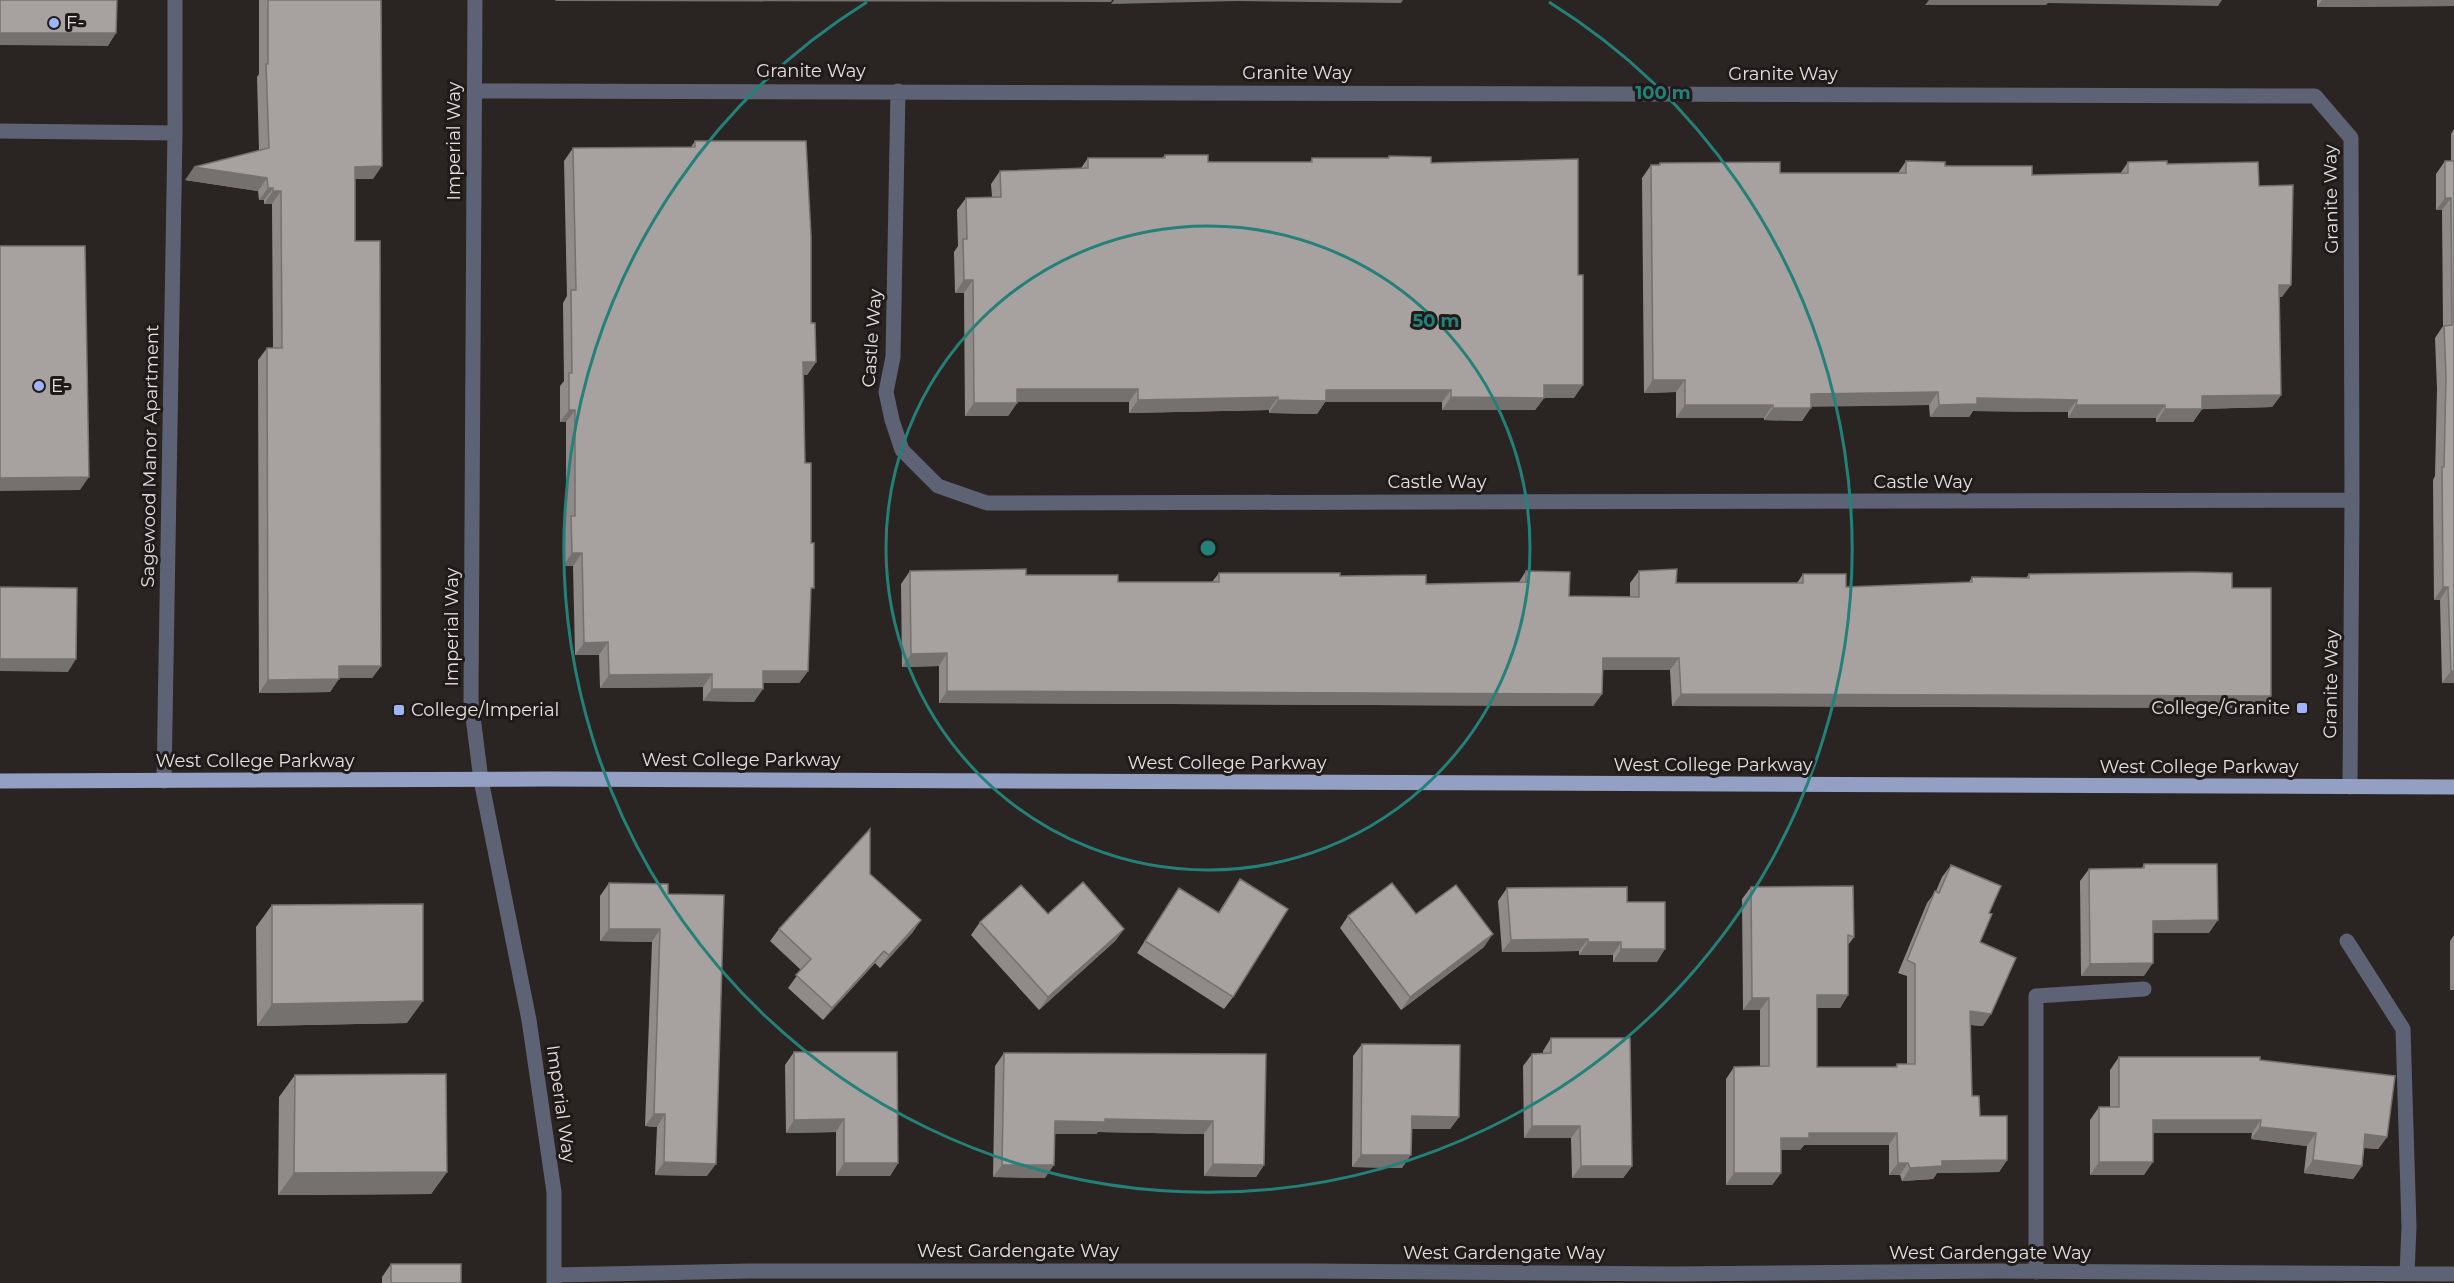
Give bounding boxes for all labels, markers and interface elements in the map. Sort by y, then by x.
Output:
place label: F- [66,12,84,34]
marker: F- [47,16,61,30]
street label: Granite Way [756,60,866,82]
street label: Granite Way [1242,62,1352,84]
street label: Granite Way [1728,63,1838,85]
street label: Imperial Way [443,81,465,200]
text: 100 m [1635,82,1691,104]
street label: Granite Way [2319,144,2343,254]
street label: Castle Way [858,288,886,388]
text: 50 m [1413,310,1459,332]
street label: Sagewood Manor Apartment [137,324,163,588]
place label: E- [51,375,70,397]
marker: E- [32,379,46,393]
street label: Castle Way [1388,471,1487,493]
street label: Castle Way [1874,471,1973,493]
centre of rings [1198,538,1218,558]
street label: Imperial Way [441,567,463,686]
street label: Granite Way [2319,629,2343,739]
place label: College/Granite [2151,697,2290,719]
place label: College/Imperial [411,699,559,721]
marker: College/Granite [2295,701,2309,715]
marker: College/Imperial [392,703,406,717]
street label: West College Parkway [642,749,841,771]
street label: West College Parkway [156,750,355,772]
street label: West College Parkway [1128,752,1327,774]
street label: West College Parkway [1614,754,1813,776]
street label: West College Parkway [2100,756,2299,778]
street label: Imperial Way [542,1044,580,1165]
street label: West Gardengate Way [917,1240,1119,1262]
street label: West Gardengate Way [1403,1242,1605,1264]
street label: West Gardengate Way [1889,1242,2091,1264]

